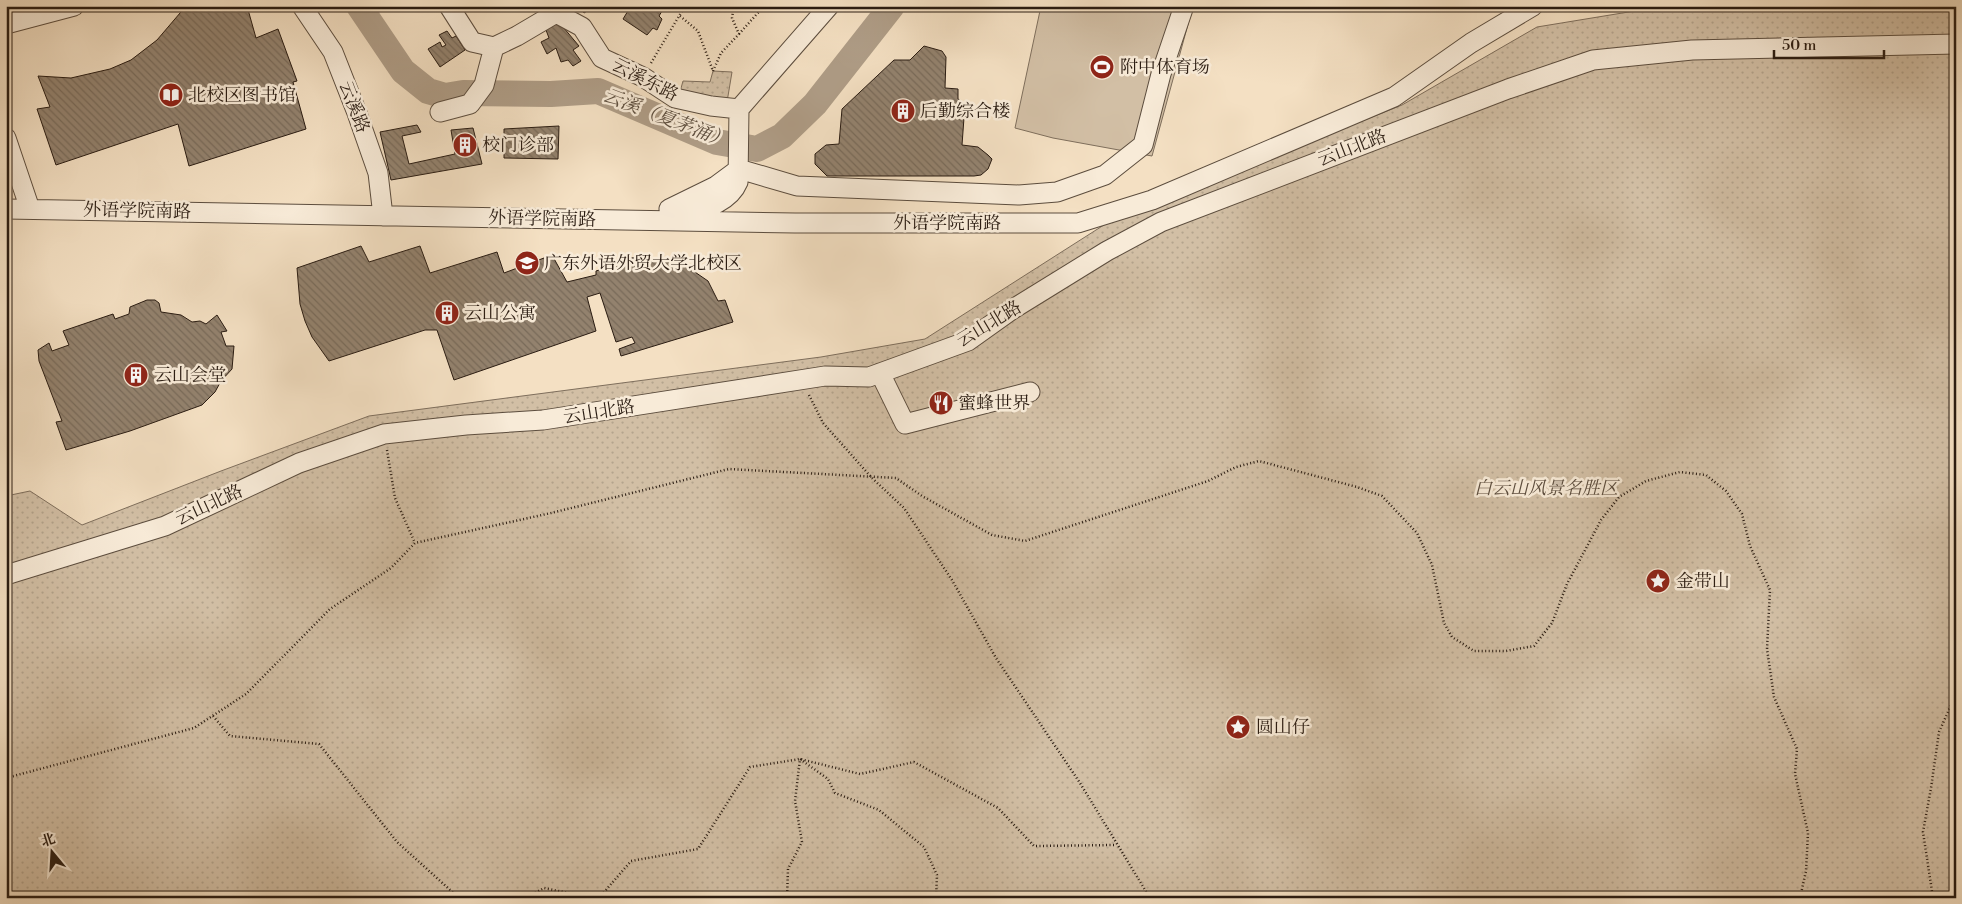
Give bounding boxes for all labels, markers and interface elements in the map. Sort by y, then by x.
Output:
scale bar [1774,28,1884,60]
text: 50 m [1782,36,1816,55]
street label: 云溪东路 [608,53,682,107]
sports icon: 附中体育场 [1089,54,1115,80]
place label: 附中体育场 [1120,56,1210,79]
street label: 云溪路 [334,78,374,136]
library icon: 北校区图书馆 [158,82,184,108]
water label: 云溪（夏茅涌） [600,83,732,153]
place label: 北校区图书馆 [188,84,296,107]
building icon: 后勤综合楼 [890,98,916,124]
place label: 后勤综合楼 [920,100,1010,123]
street label: 云山北路 [1314,124,1390,172]
building icon: 校门诊部 [452,132,478,158]
place label: 校门诊部 [482,134,554,157]
street label: 外语学院南路 [83,199,191,223]
street label: 外语学院南路 [488,207,596,231]
street label: 外语学院南路 [893,212,1001,235]
school or university icon: 广东外语外贸大学北校区 [514,250,540,276]
place label: 广东外语外贸大学北校区 [544,252,742,275]
street label: 云山北路 [952,296,1026,352]
building icon: 云山公寓 [434,300,460,326]
place label: 云山公寓 [464,302,536,325]
building icon: 云山会堂 [123,362,149,388]
place label: 云山会堂 [154,364,226,387]
restaurant icon: 蜜蜂世界 [928,390,954,416]
place label: 蜜蜂世界 [958,392,1030,415]
street label: 云山北路 [562,395,636,429]
park label: 白云山风景名胜区 [1474,477,1620,500]
street label: 云山北路 [172,479,246,531]
place icon: 金带山 [1645,568,1671,594]
place label: 金带山 [1676,570,1730,593]
place icon: 圆山仔 [1225,714,1251,740]
place label: 圆山仔 [1256,716,1310,739]
north arrow [28,826,78,876]
text: 北 [39,830,58,851]

